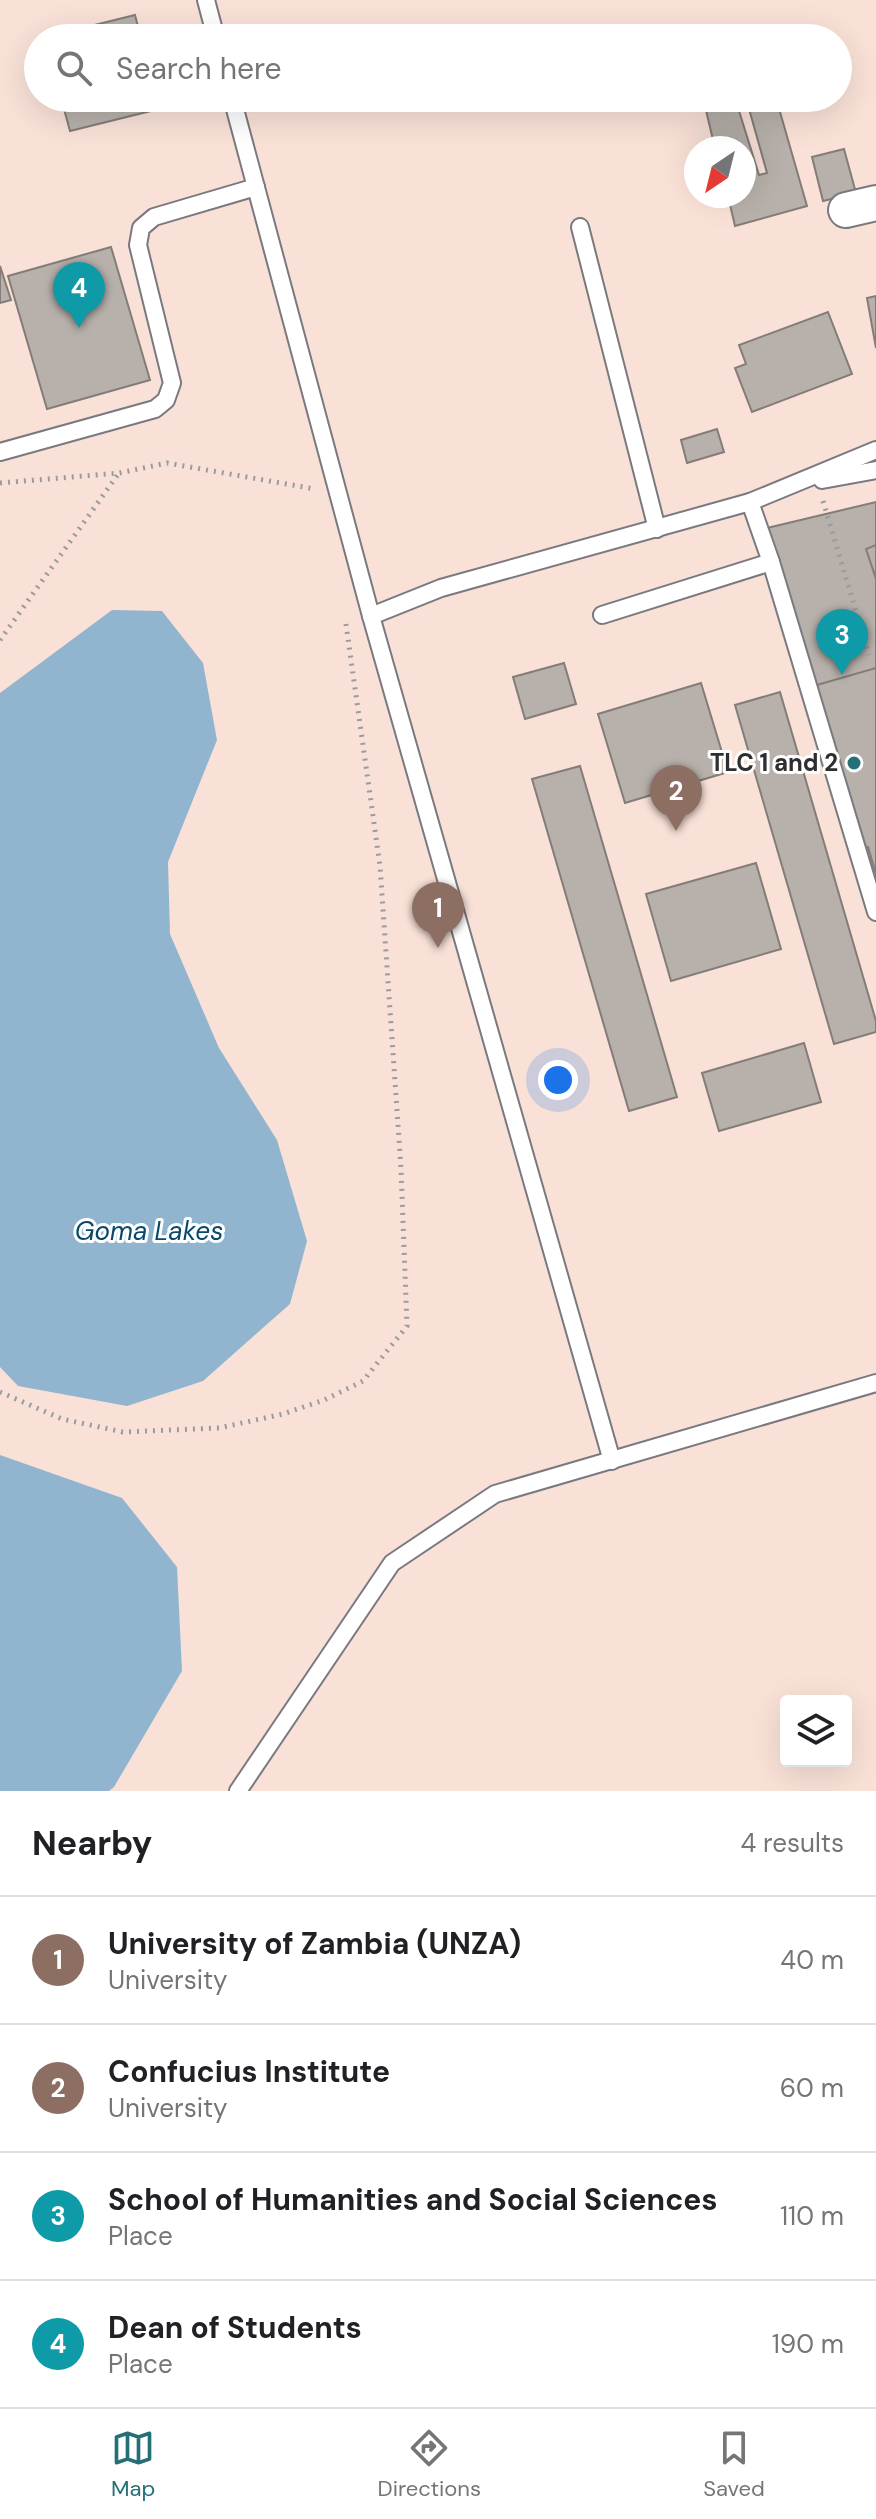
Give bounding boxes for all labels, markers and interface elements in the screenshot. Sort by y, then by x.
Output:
search box [24,24,852,112]
icon: search [52,46,96,90]
text: Search here [116,49,282,88]
north arrow [684,136,756,208]
pin: 4 [53,262,105,328]
pin: 3 [816,609,868,675]
place label: TLC 1 and 2 [710,747,838,778]
marker: TLC 1 and 2 [845,754,863,772]
pin: 2 [650,765,702,831]
pin: 1 [412,882,464,948]
your location [538,1060,578,1100]
water label: Goma Lakes [75,1214,223,1248]
map controls [780,1695,852,1767]
button: layers [780,1695,852,1767]
text: Nearby [32,1821,152,1866]
text: 4 results [740,1826,844,1860]
text: University of Zambia (UNZA) [108,1924,521,1963]
text: 1 [53,1943,63,1977]
text: 40 m [780,1943,844,1977]
text: University [108,1963,228,1997]
text: Confucius Institute [108,2052,390,2091]
text: 2 [50,2071,66,2105]
text: 60 m [780,2071,844,2105]
text: University [108,2091,228,2125]
text: School of Humanities and Social Sciences [108,2180,717,2219]
text: 3 [50,2199,66,2233]
text: 110 m [780,2199,844,2233]
text: Place [108,2219,173,2253]
text: Dean of Students [108,2308,362,2347]
text: 4 [50,2327,66,2361]
text: 190 m [772,2327,844,2361]
text: Place [108,2347,173,2381]
tab: Map [111,2426,155,2503]
tab: Directions [378,2426,481,2503]
tab: Saved [703,2426,765,2503]

